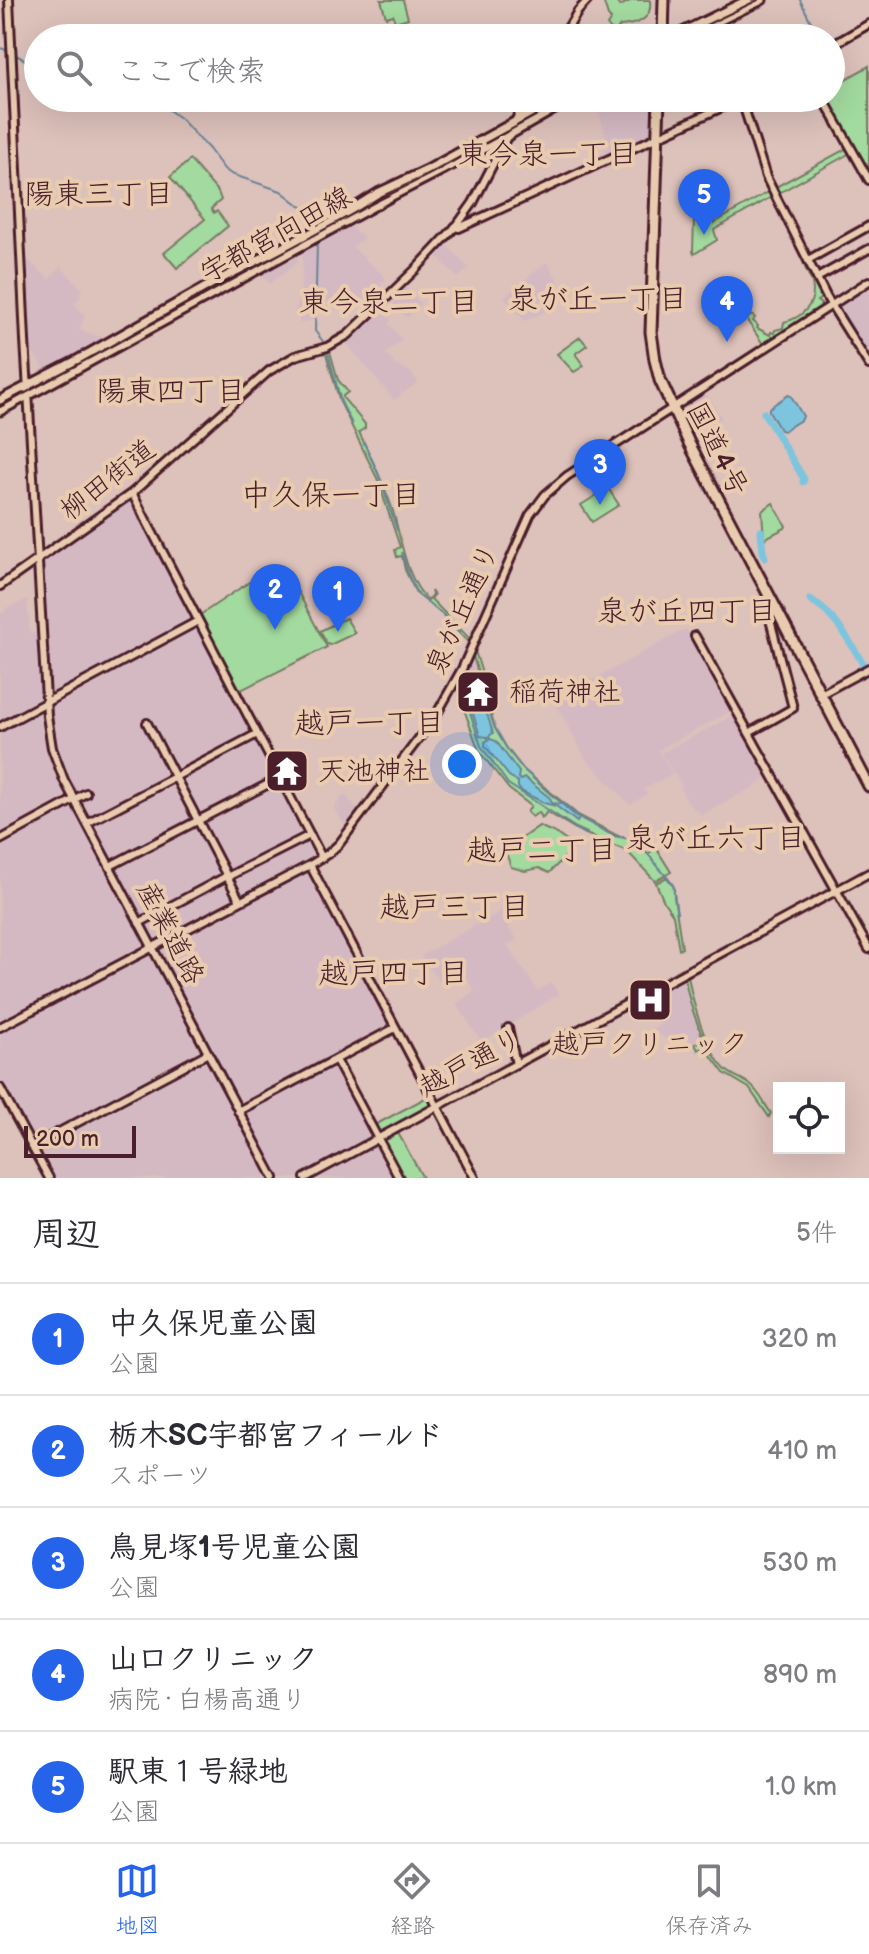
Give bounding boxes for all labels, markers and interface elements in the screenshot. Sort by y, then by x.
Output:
search box [24,24,845,112]
icon: search [52,46,96,90]
text: ここで検索 [116,54,266,90]
district label: 東今泉一丁目 [458,137,638,173]
pin: 5 [678,169,730,235]
district label: 陽東三丁目 [24,177,174,213]
street label: 宇都宮向田線 [195,180,357,290]
pin: 4 [701,276,753,342]
district label: 泉が丘一丁目 [508,282,688,318]
district label: 東今泉二丁目 [299,285,479,321]
district label: 陽東四丁目 [96,374,246,410]
street label: 国道4号 [679,396,755,502]
street label: 柳田街道 [54,433,162,527]
pin: 3 [574,439,626,505]
district label: 中久保一丁目 [241,478,421,514]
street label: 泉が丘通り [419,538,507,680]
pin: 2 [249,564,301,630]
pin: 1 [312,566,364,632]
district label: 泉が丘四丁目 [597,594,777,630]
temple icon: 稲荷神社 [454,668,502,716]
place label: 稲荷神社 [509,676,621,709]
district label: 越戸一丁目 [295,706,445,742]
your location [442,744,482,784]
temple icon: 天池神社 [263,747,311,795]
place label: 天池神社 [318,755,430,788]
district label: 泉が丘六丁目 [626,821,806,857]
district label: 越戸二丁目 [467,833,617,869]
street label: 産業道路 [129,876,211,990]
district label: 越戸三丁目 [380,890,530,926]
district label: 越戸四丁目 [319,956,469,992]
hospital icon: 越戸クリニック [626,976,674,1024]
street label: 越戸通り [414,1022,528,1104]
place label: 越戸クリニック [552,1028,748,1061]
map controls [773,1082,845,1154]
button: locate [773,1082,845,1154]
scale bar [24,1122,136,1158]
text: 200 m [36,1126,99,1153]
text: 周辺 [32,1214,100,1255]
text: 5件 [796,1218,837,1249]
text: 中久保児童公園 [108,1306,318,1342]
text: 1 [53,1324,63,1355]
text: 320 m [762,1324,837,1355]
text: 公園 [108,1349,160,1380]
text: 栃木SC宇都宮フィールド [108,1418,444,1454]
text: 2 [50,1436,66,1467]
text: 410 m [767,1436,837,1467]
text: スポーツ [108,1461,211,1492]
text: 鳥見塚1号児童公園 [108,1530,361,1566]
text: 3 [50,1548,66,1579]
text: 530 m [762,1548,837,1579]
text: 公園 [108,1573,160,1604]
text: 山口クリニック [108,1642,318,1678]
text: 4 [50,1660,66,1691]
text: 890 m [763,1660,837,1691]
text: 病院 · 白楊高通り [108,1685,307,1716]
text: 駅東１号緑地 [108,1754,288,1790]
text: 5 [50,1772,66,1803]
text: 1.0 km [765,1772,837,1803]
text: 公園 [108,1797,160,1828]
tab: 地図 [115,1859,160,1940]
tab: 経路 [390,1859,435,1940]
tab: 保存済み [665,1859,754,1940]

